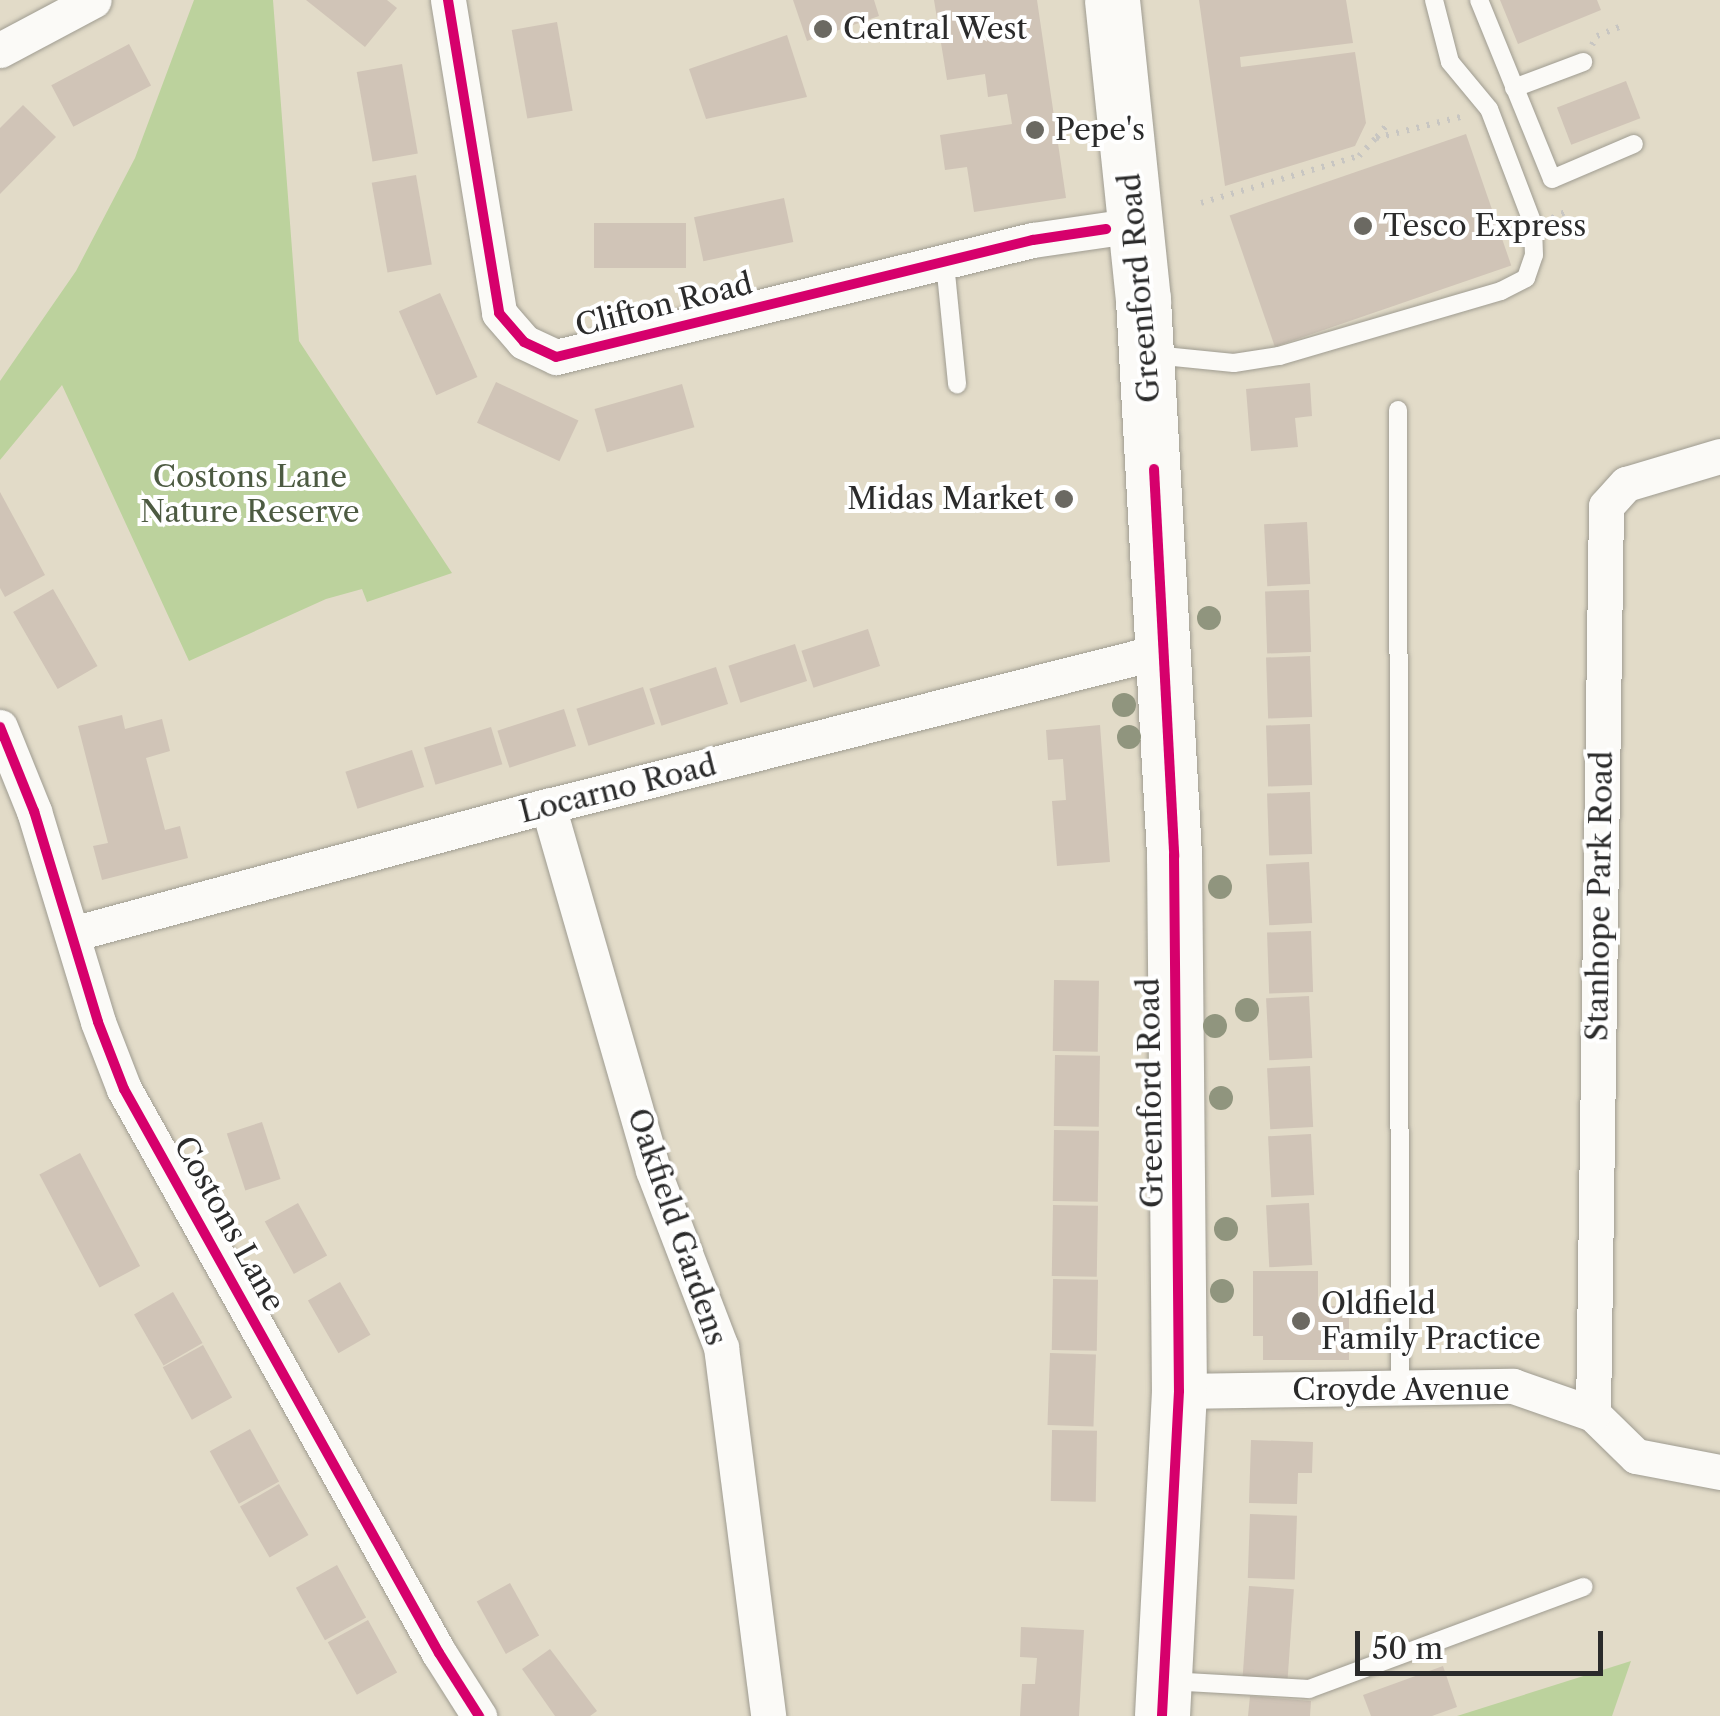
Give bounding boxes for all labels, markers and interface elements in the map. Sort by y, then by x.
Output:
place label: Central West [843,11,1028,47]
marker: Central West [812,18,834,40]
place label: Pepe's [1055,112,1145,148]
marker: Pepe's [1024,119,1046,141]
street label: Greenford Road [1112,172,1168,404]
place label: Tesco Express [1383,208,1586,244]
marker: Tesco Express [1352,215,1374,237]
street label: Clifton Road [572,266,756,344]
park label: Costons Lane Nature Reserve [140,459,360,530]
place label: Midas Market [847,481,1044,517]
marker: Midas Market [1053,488,1075,510]
street label: Locarno Road [516,747,720,831]
street label: Stanhope Park Road [1579,750,1621,1042]
street label: Greenford Road [1131,978,1171,1208]
street label: Oakfield Gardens [620,1104,734,1350]
street label: Costons Lane [166,1130,292,1318]
place label: Oldfield Family Practice [1321,1286,1542,1356]
marker: Oldfield Family Practice [1290,1310,1312,1332]
street label: Croyde Avenue [1292,1372,1510,1408]
scale bar [1360,1611,1608,1673]
text: 50 m [1372,1630,1443,1667]

